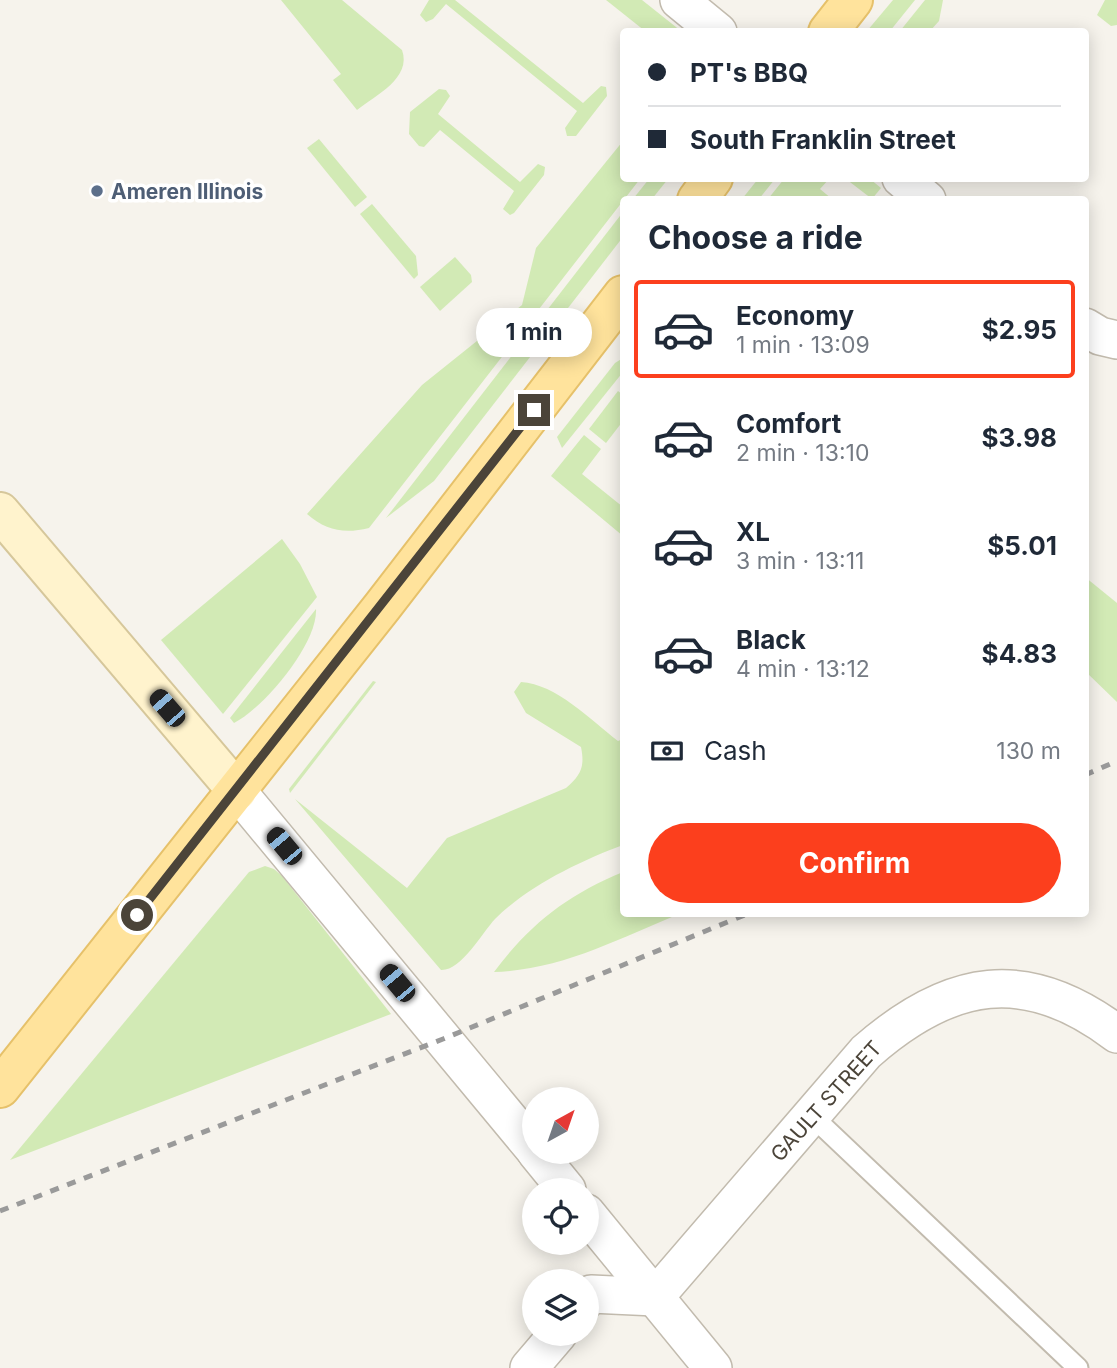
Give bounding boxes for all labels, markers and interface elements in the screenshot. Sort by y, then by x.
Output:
text: PT's BBQ [690,57,808,88]
text: South Franklin Street [690,124,956,155]
place label: Ameren Illinois [111,179,263,204]
marker: Ameren Illinois [89,183,105,199]
text: Choose a ride [648,218,863,257]
icon: car [652,298,715,361]
text: Economy [736,300,854,331]
callout: 1 min [476,308,592,358]
text: $2.95 [982,314,1057,345]
text: 1 min [506,318,562,346]
text: 1 min · 13:09 [736,331,870,359]
route end [518,394,550,426]
icon: car [652,406,715,469]
text: Comfort [736,408,841,439]
text: $3.98 [982,422,1057,453]
text: 2 min · 13:10 [736,439,869,467]
icon: car [652,514,715,577]
text: XL [736,516,770,547]
text: $5.01 [987,530,1057,561]
text: 3 min · 13:11 [736,547,864,575]
icon: car [652,622,715,685]
text: Black [736,624,806,655]
text: $4.83 [982,638,1057,669]
text: 4 min · 13:12 [736,655,870,683]
car [146,685,189,731]
icon: cash [648,732,686,770]
text: Cash [704,735,767,766]
text: 130 m [996,737,1061,765]
car [263,823,306,869]
button: Confirm [648,823,1061,903]
route start [121,899,153,931]
car [376,960,419,1006]
street label: GAULT STREET [765,1036,887,1166]
north arrow [522,1087,598,1164]
map controls [522,1087,599,1346]
button: locate [522,1178,599,1255]
button: layers [522,1269,599,1346]

